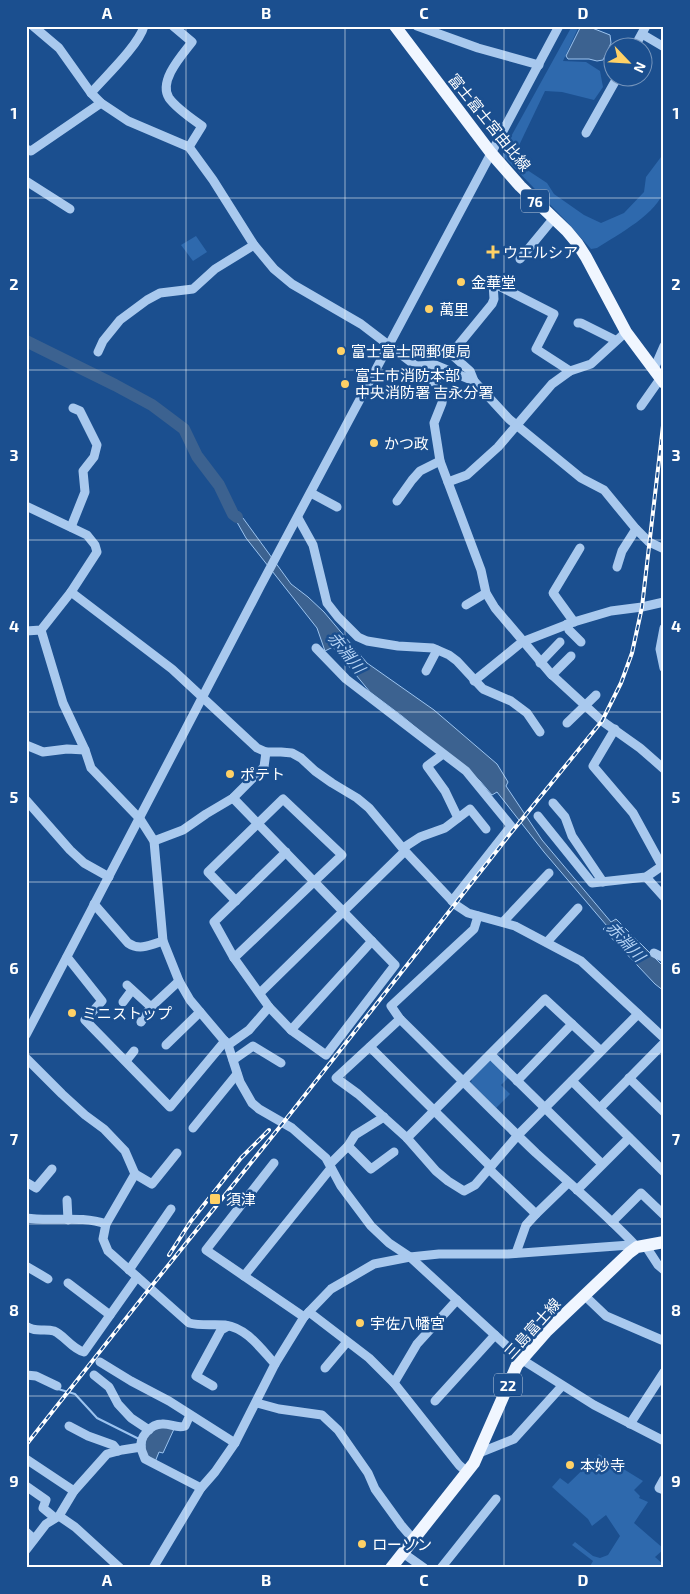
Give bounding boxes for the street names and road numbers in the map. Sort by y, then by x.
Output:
street label: 富士富士宮由比線 [445,70,535,174]
road number: 76 [521,190,549,212]
street label: 三島富士線 [500,1294,564,1362]
road number: 22 [494,1374,522,1396]

